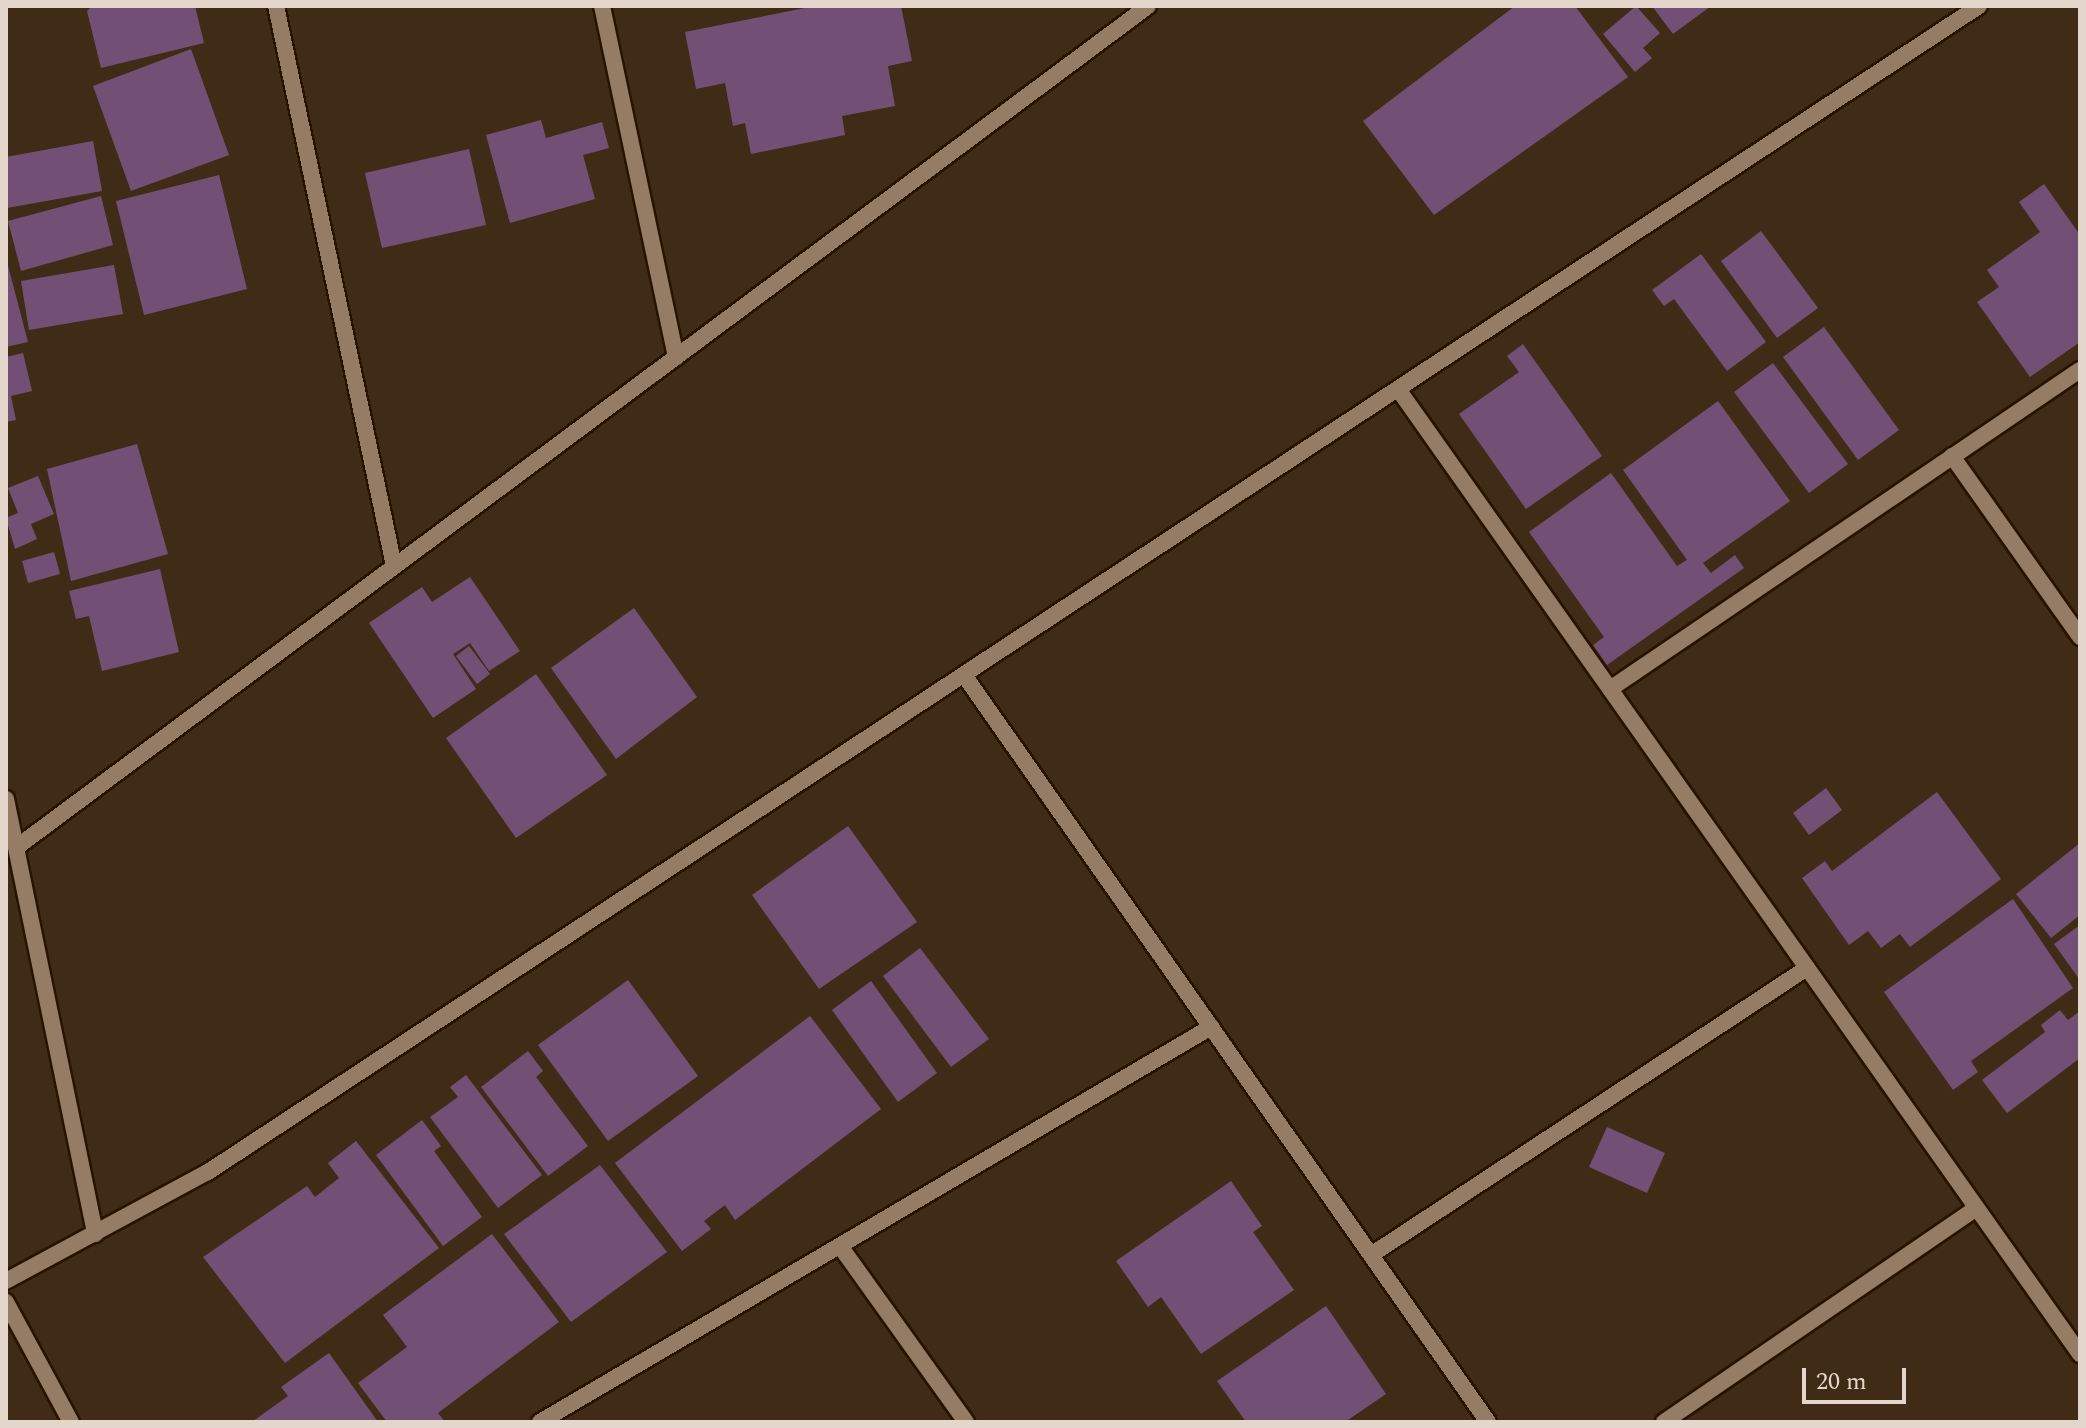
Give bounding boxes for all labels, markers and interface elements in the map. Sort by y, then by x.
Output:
scale bar [1806,1352,1910,1402]
text: 20 m [1816,1364,1867,1400]

